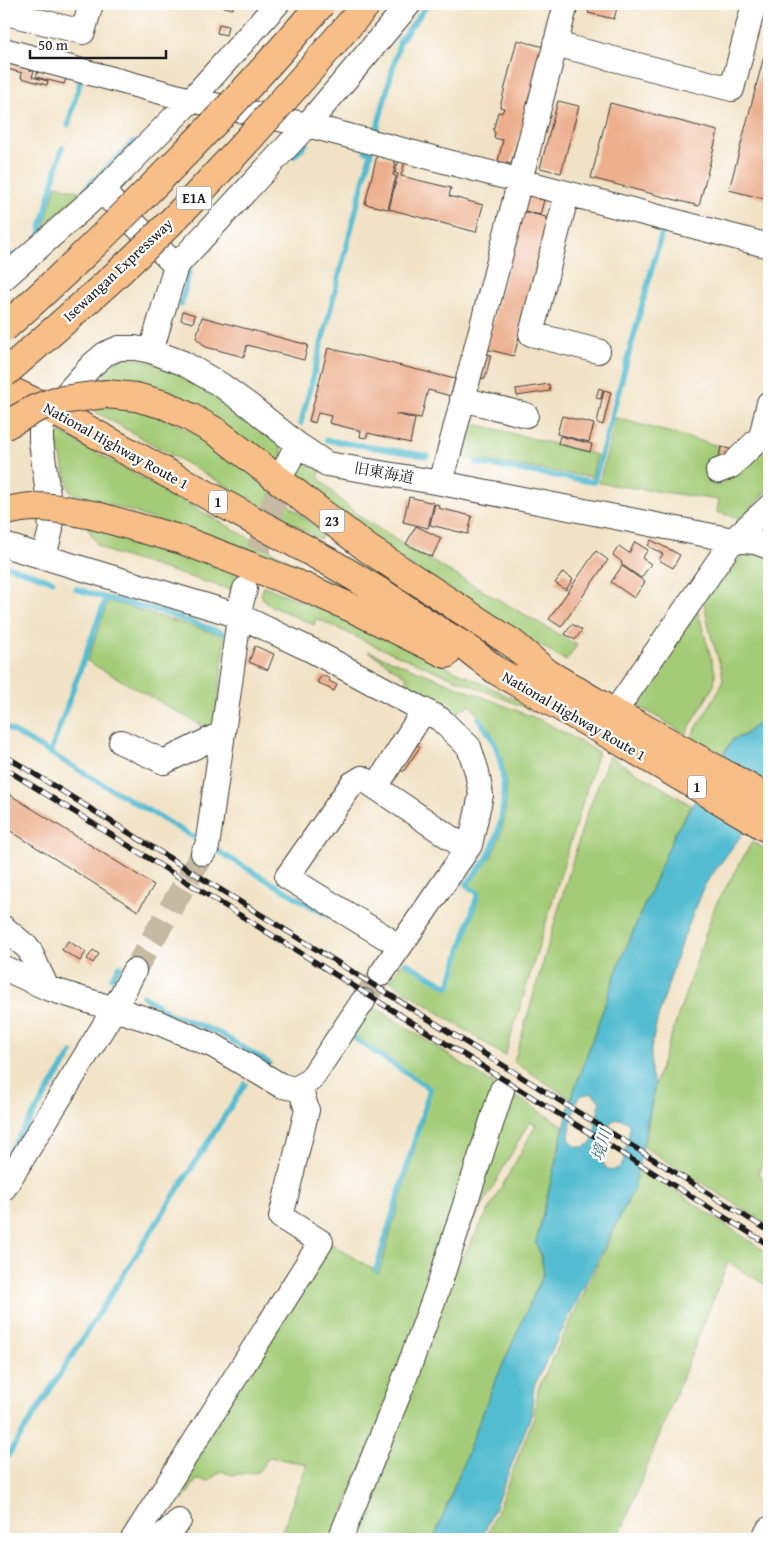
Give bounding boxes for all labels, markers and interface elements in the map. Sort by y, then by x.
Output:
scale bar [30,28,166,60]
text: 50 m [38,34,69,55]
road number: E1A [176,187,212,210]
street label: Isewangan Expressway [58,213,178,326]
street label: National Highway Route 1 [40,397,192,494]
street label: 旧東海道 [353,457,415,488]
road number: 1 [209,491,227,514]
road number: 23 [320,510,344,532]
street label: National Highway Route 1 [499,666,650,765]
road number: 1 [688,776,706,799]
water label: 境川 [585,1124,618,1164]

